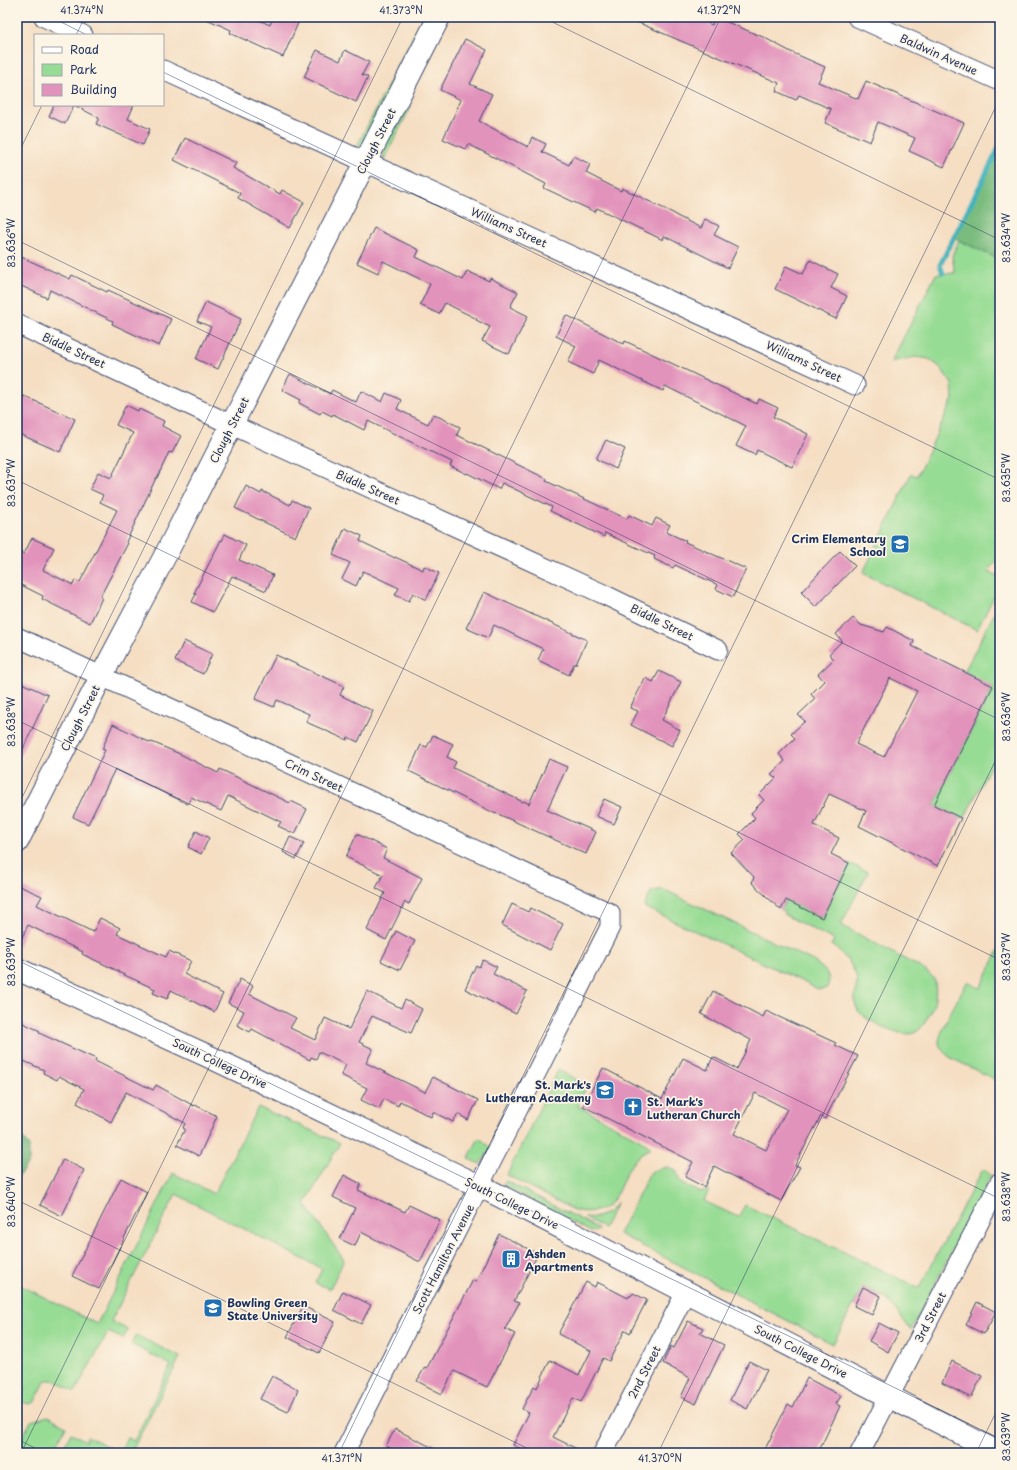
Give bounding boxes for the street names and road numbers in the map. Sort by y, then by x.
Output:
street label: Baldwin Avenue [897,29,981,79]
street label: Clough Street [352,104,400,177]
street label: Williams Street [468,203,550,252]
street label: Biddle Street [39,328,109,372]
street label: Williams Street [763,336,845,386]
street label: Clough Street [205,393,253,466]
street label: Biddle Street [333,465,403,509]
street label: Biddle Street [628,599,697,645]
street label: Clough Street [56,681,104,754]
street label: Crim Street [282,754,346,796]
street label: South College Drive [170,1034,270,1092]
street label: South College Drive [462,1173,562,1233]
street label: Scott Hamilton Avenue [408,1201,478,1317]
street label: 3rd Street [910,1288,950,1345]
street label: South College Drive [751,1320,851,1382]
street label: 2nd Street [623,1342,665,1401]

